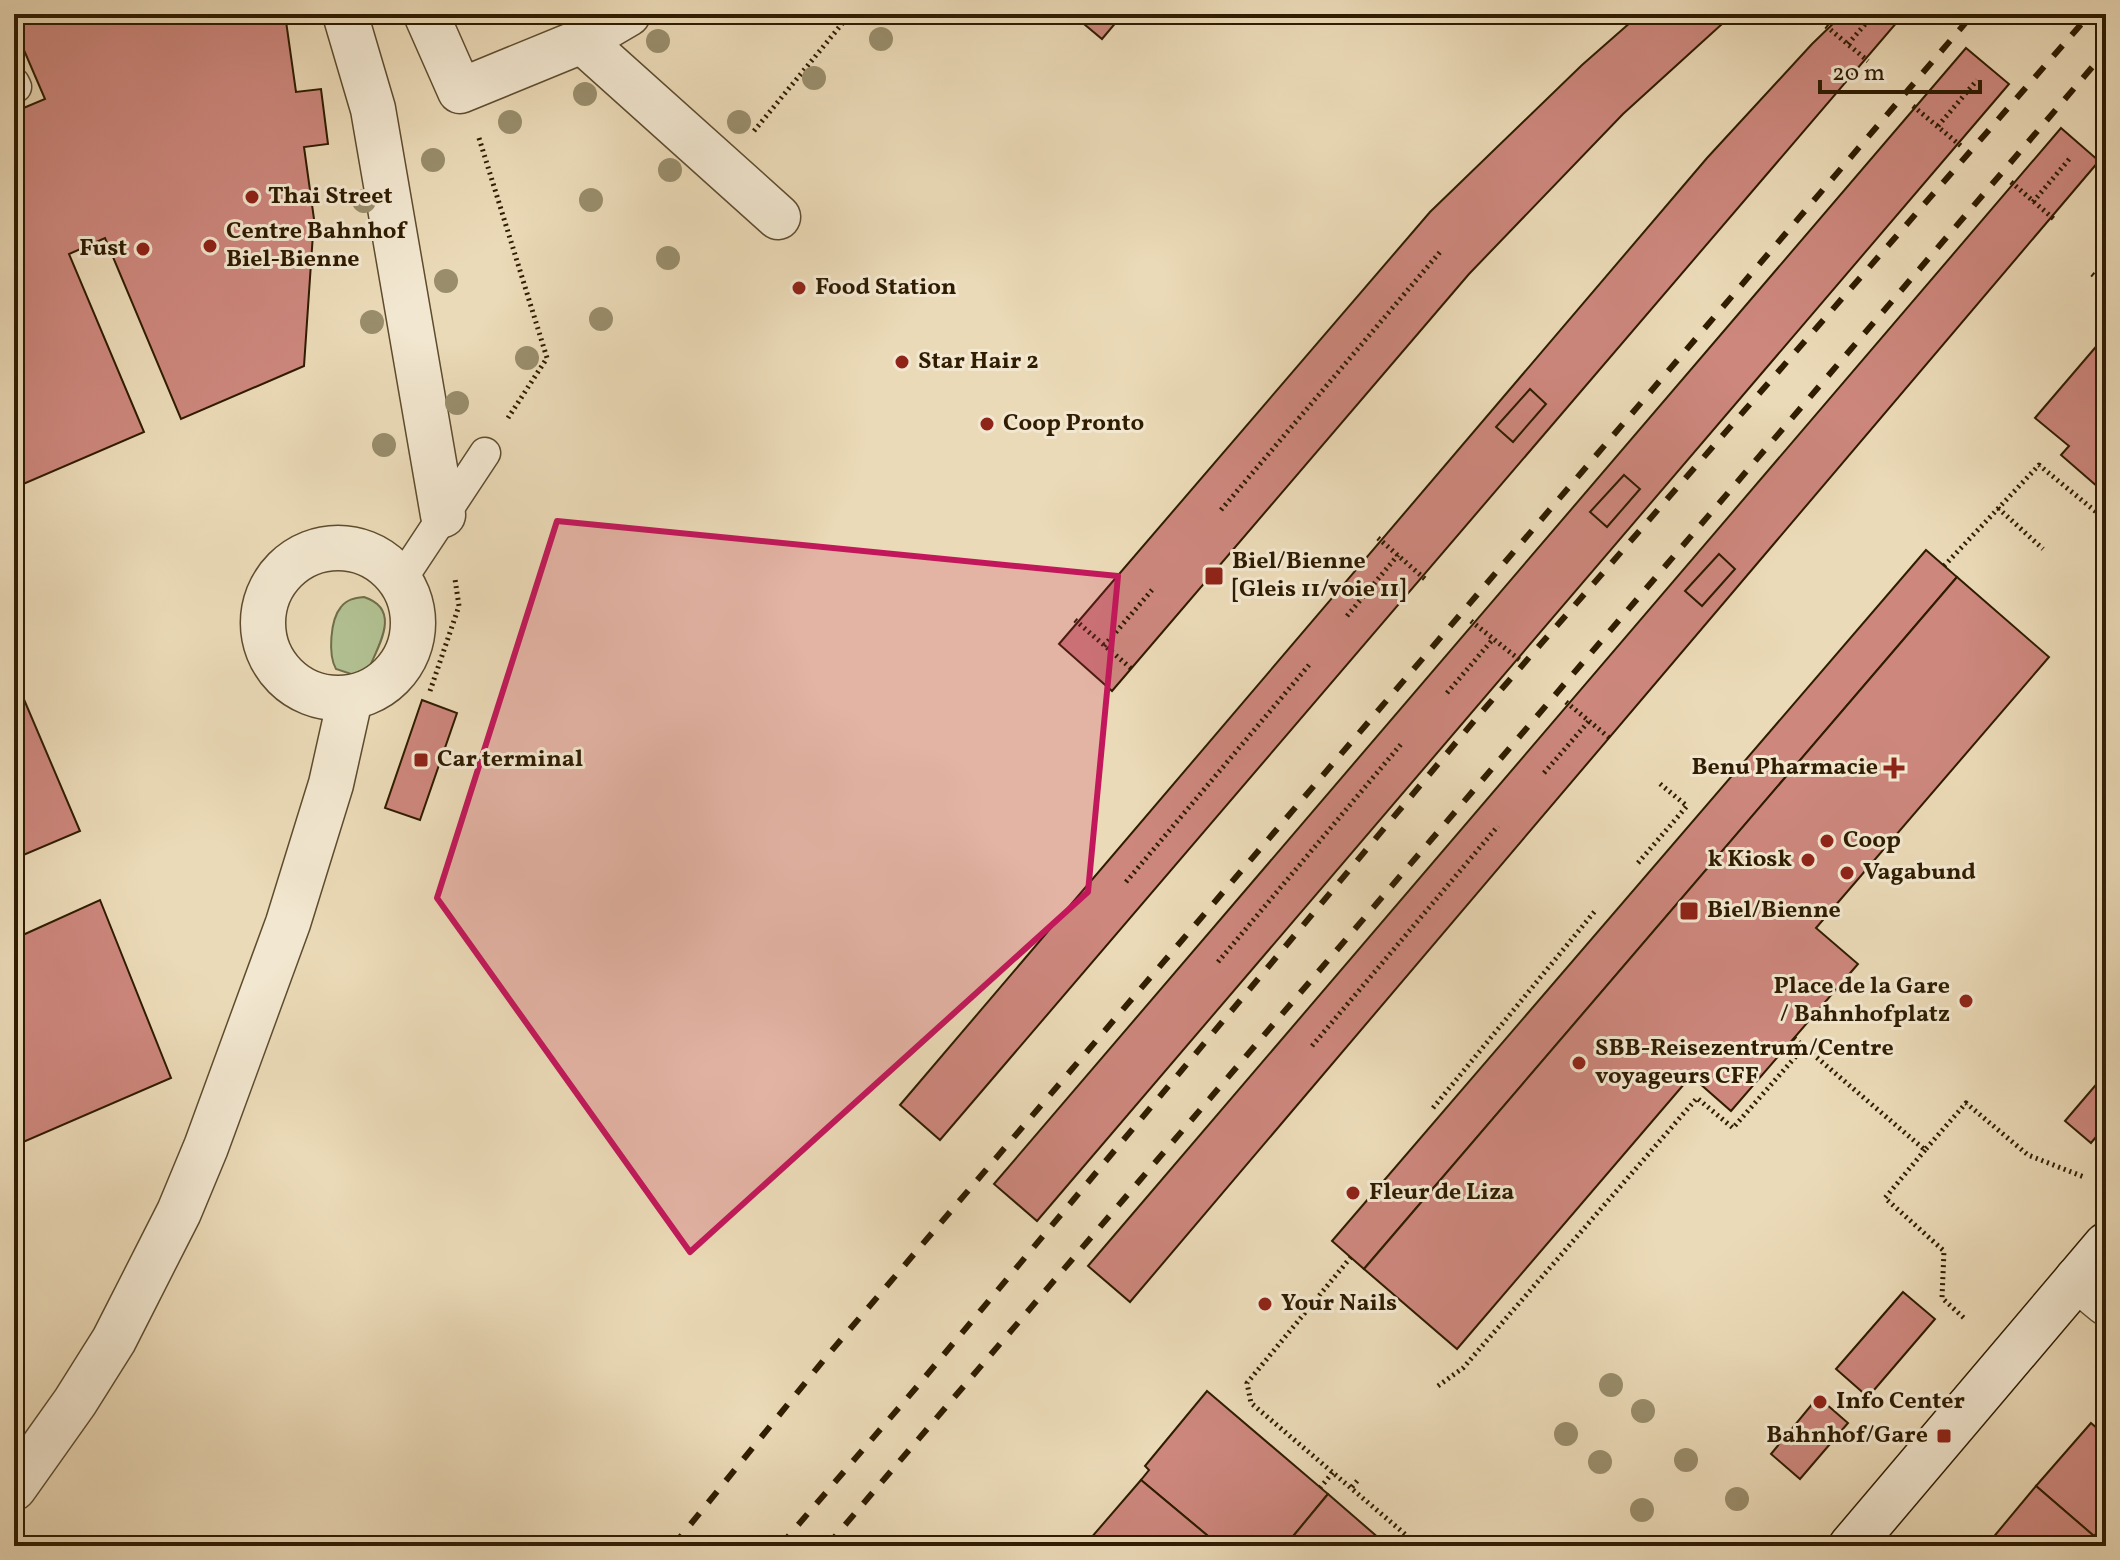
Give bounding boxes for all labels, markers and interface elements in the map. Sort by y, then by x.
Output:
scale bar [1820,44,1980,94]
text: 20 m [1832,57,1885,91]
place label: Thai Street [268,180,393,214]
marker: Thai Street [243,188,261,206]
place label: Centre Bahnhof Biel-Bienne [226,215,408,277]
place label: Fust [79,232,127,266]
marker: Centre Bahnhof Biel-Bienne [201,237,219,255]
marker: Fust [134,240,152,258]
place label: Food Station [815,271,957,305]
marker: Food Station [790,279,808,297]
place label: Star Hair 2 [918,345,1039,379]
marker: Star Hair 2 [893,353,911,371]
place label: Coop Pronto [1003,407,1144,441]
marker: Coop Pronto [978,415,996,433]
place label: Biel/Bienne [Gleis 11/voie 11] [1232,545,1406,607]
marker: Biel/Bienne [Gleis 11/voie 11] [1203,565,1225,587]
place label: Car terminal [437,743,583,777]
marker: Car terminal [412,751,430,769]
place label: Benu Pharmacie [1691,751,1878,785]
marker: Benu Pharmacie [1885,759,1903,777]
place label: Coop [1843,824,1901,858]
marker: Coop [1818,832,1836,850]
place label: k Kiosk [1708,843,1792,877]
marker: k Kiosk [1799,851,1817,869]
place label: Vagabund [1863,856,1976,890]
marker: Vagabund [1838,864,1856,882]
place label: Biel/Bienne [1707,894,1841,928]
marker: Biel/Bienne [1678,900,1700,922]
place label: Place de la Gare / Bahnhofplatz [1774,970,1950,1032]
marker: Place de la Gare / Bahnhofplatz [1957,992,1975,1010]
place label: SBB-Reisezentrum/Centre voyageurs CFF [1595,1032,1894,1094]
marker: SBB-Reisezentrum/Centre voyageurs CFF [1570,1054,1588,1072]
place label: Fleur de Liza [1369,1176,1514,1210]
marker: Fleur de Liza [1344,1184,1362,1202]
place label: Your Nails [1281,1287,1397,1321]
marker: Your Nails [1256,1295,1274,1313]
place label: Info Center [1836,1385,1965,1419]
marker: Info Center [1811,1393,1829,1411]
place label: Bahnhof/Gare [1766,1419,1928,1453]
marker: Bahnhof/Gare [1935,1427,1953,1445]

